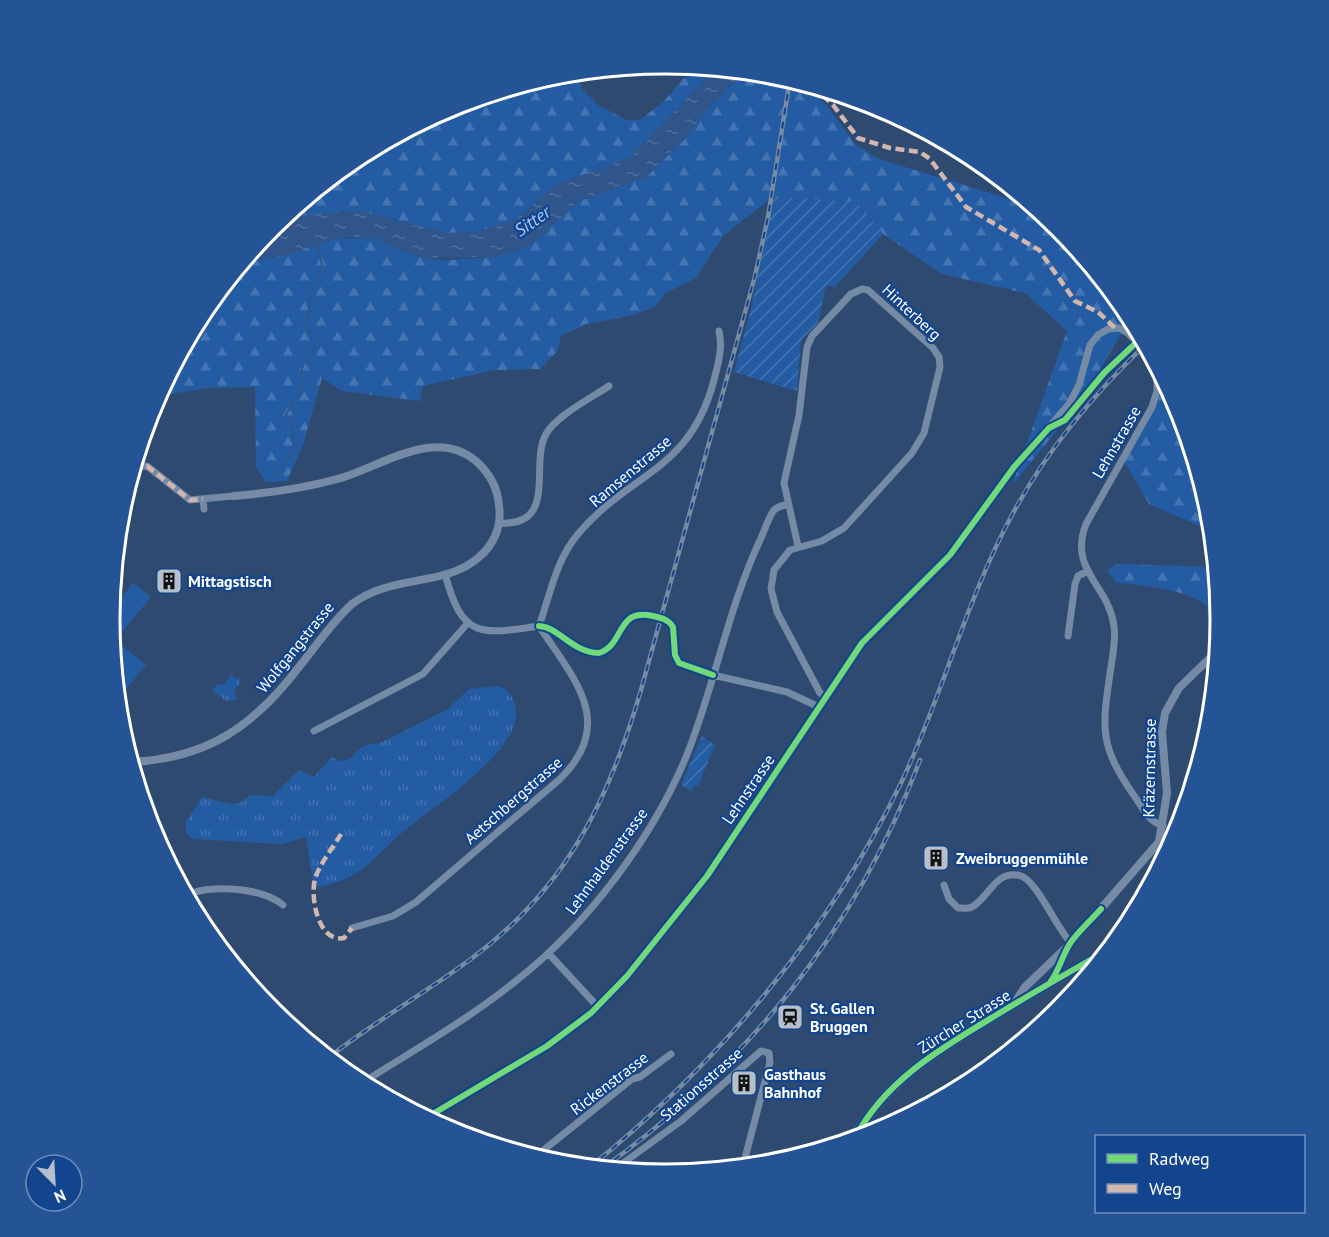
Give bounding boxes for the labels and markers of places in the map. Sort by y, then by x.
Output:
building icon: Mittagstisch [154,566,184,596]
place label: Mittagstisch [188,571,272,591]
building icon: Zweibruggenmühle [921,843,951,873]
place label: Zweibruggenmühle [956,848,1088,868]
place label: St. Gallen Bruggen [810,998,875,1036]
station icon: St. Gallen Bruggen [775,1002,805,1032]
place label: Gasthaus Bahnhof [764,1064,826,1102]
building icon: Gasthaus Bahnhof [729,1068,759,1098]

